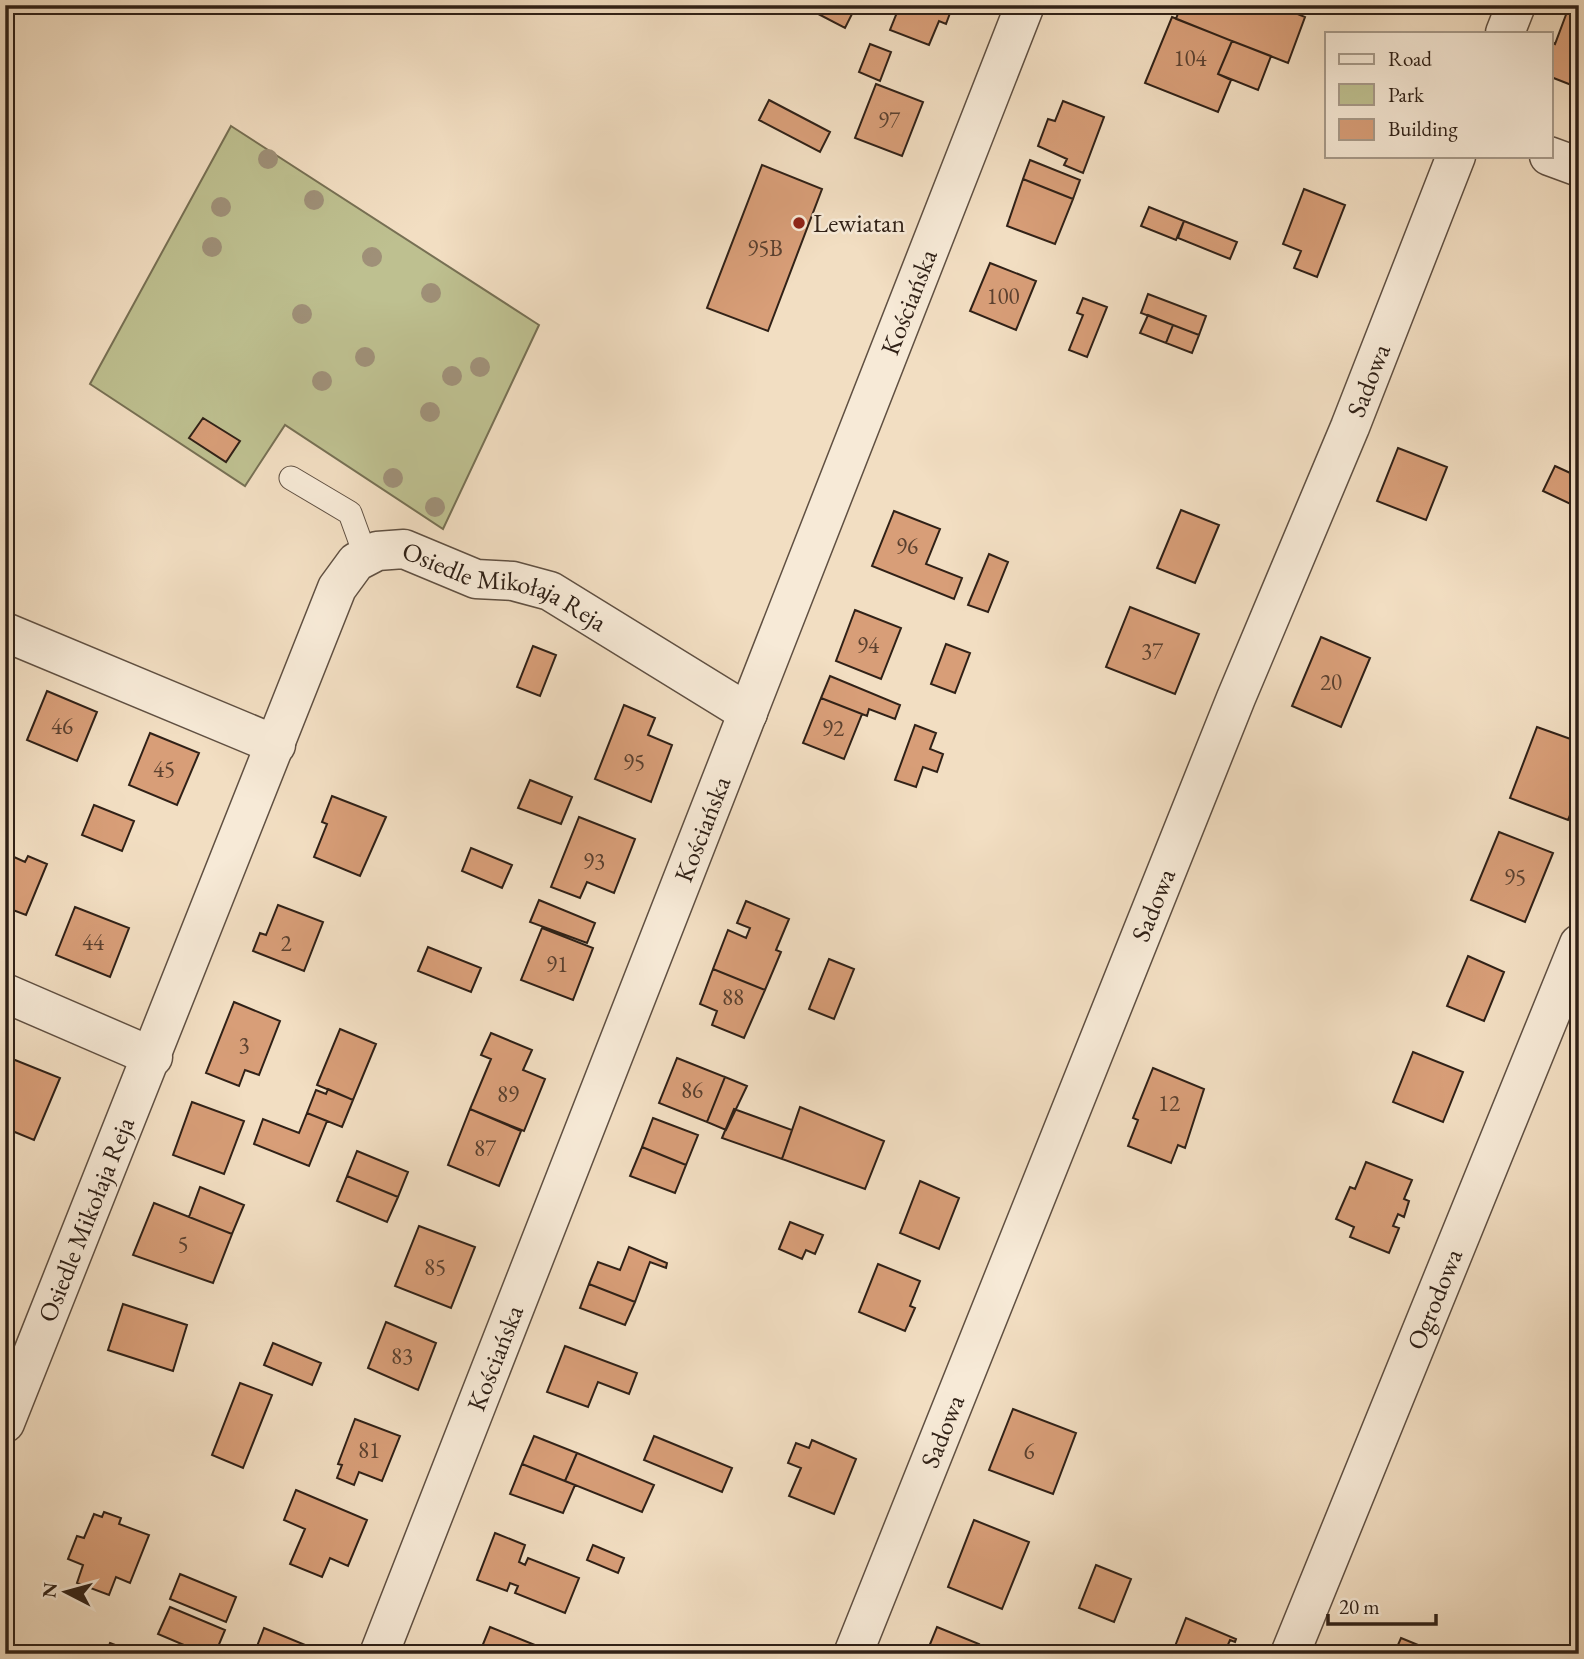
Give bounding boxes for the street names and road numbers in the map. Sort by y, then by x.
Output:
street label: Kościańska [873,244,945,360]
street label: Sadowa [1339,338,1398,422]
street label: Osiedle Mikołaja Reja [397,533,614,639]
street label: Kościańska [666,771,738,887]
street label: Sadowa [1123,863,1183,946]
street label: Osiedle Mikołaja Reja [30,1112,142,1327]
street label: Ogrodowa [1399,1243,1470,1355]
street label: Kościańska [459,1299,531,1416]
street label: Sadowa [912,1389,972,1473]

